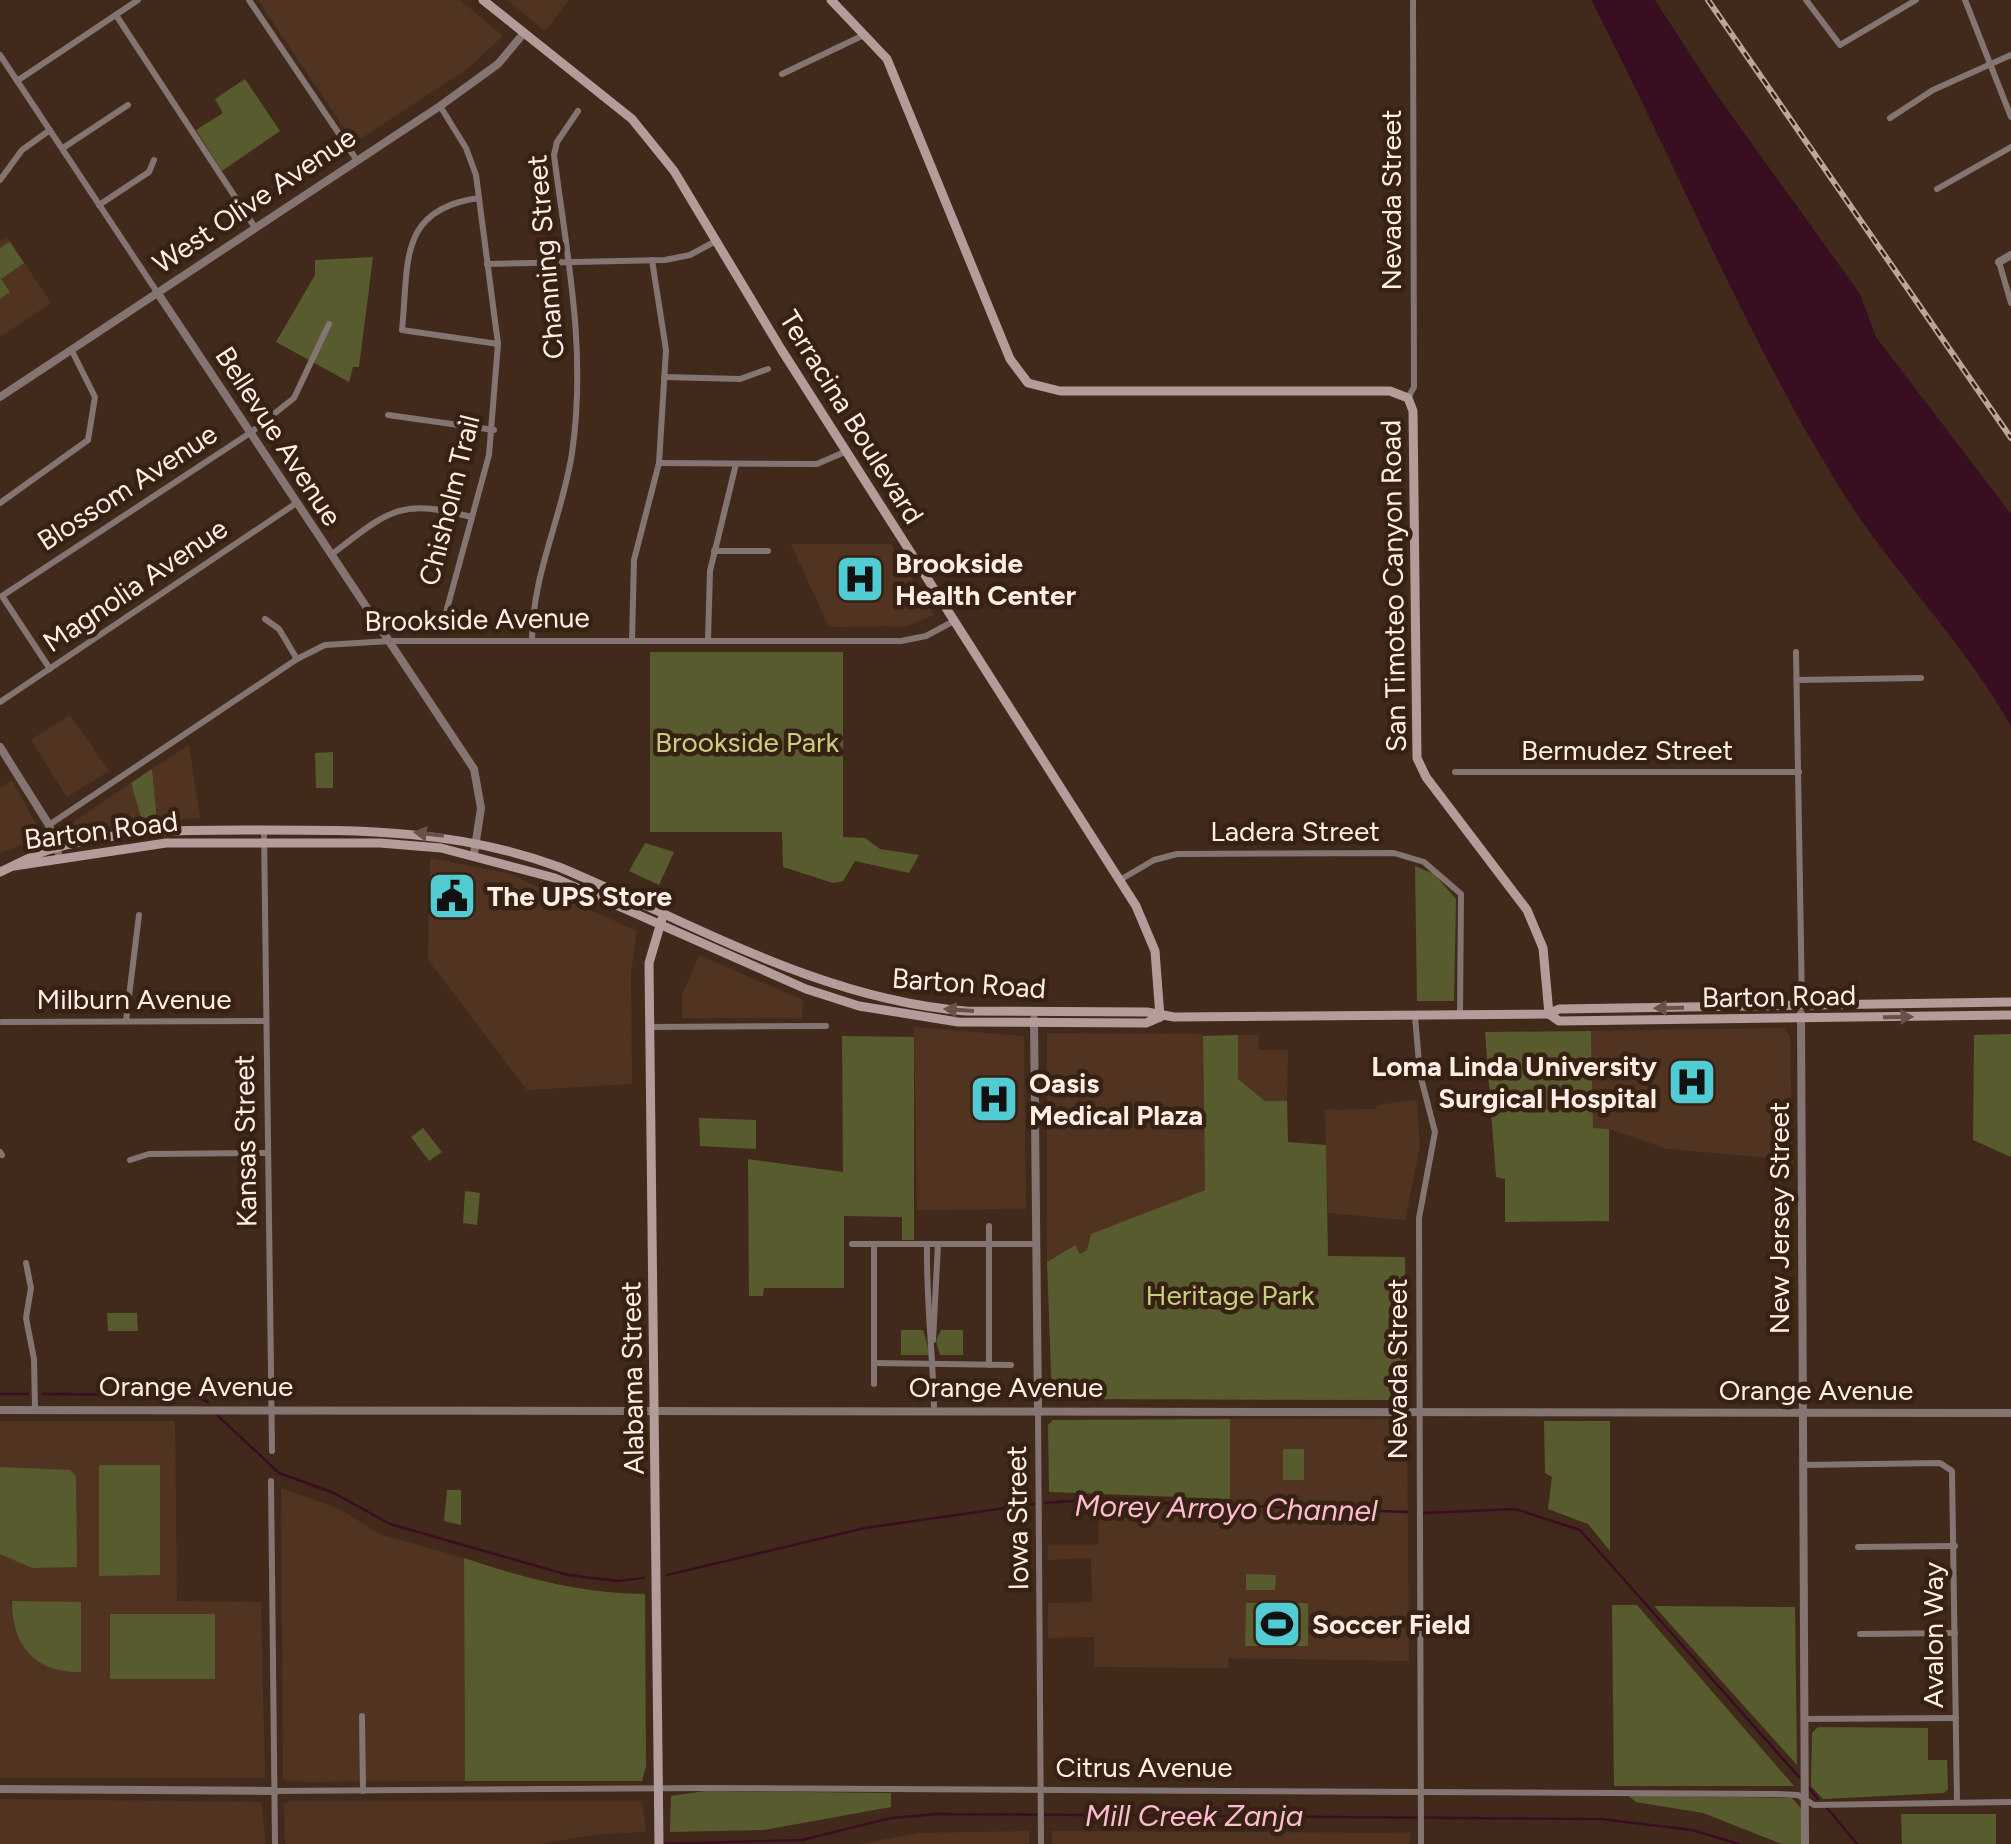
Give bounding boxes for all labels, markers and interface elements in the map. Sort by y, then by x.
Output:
street label: Nevada Street [1374,109,1408,291]
street label: West Olive Avenue [146,120,362,280]
street label: Channing Street [519,153,571,361]
street label: Terracina Boulevard [773,304,931,530]
street label: Bellevue Avenue [208,340,350,532]
street label: Chisholm Trail [411,411,487,589]
street label: Blossom Avenue [31,416,223,558]
street label: San Timoteo Canyon Road [1373,419,1413,753]
street label: Magnolia Avenue [36,511,234,659]
place label: Brookside Health Center [895,546,1076,612]
hospital icon: Brookside Health Center [834,553,886,605]
street label: Brookside Avenue [364,600,590,638]
park label: Brookside Park [655,725,839,759]
street label: Bermudez Street [1521,733,1733,767]
street label: Barton Road [22,804,180,856]
street label: Ladera Street [1210,814,1380,848]
one-way arrow [413,826,445,842]
public building icon: The UPS Store [426,870,478,922]
place label: The UPS Store [487,879,672,913]
street label: Barton Road [891,961,1047,1005]
street label: Barton Road [1701,978,1857,1014]
street label: Milburn Avenue [36,982,232,1016]
one-way arrow [1653,1000,1685,1016]
one-way arrow [942,1002,974,1018]
one-way arrow [1882,1009,1914,1025]
place label: Loma Linda University Surgical Hospital [1371,1049,1658,1115]
street label: Kansas Street [226,1054,264,1228]
hospital icon: Loma Linda University Surgical Hospital [1666,1056,1718,1108]
place label: Oasis Medical Plaza [1029,1066,1203,1132]
hospital icon: Oasis Medical Plaza [968,1073,1020,1125]
street label: New Jersey Street [1762,1102,1796,1334]
park label: Heritage Park [1146,1278,1315,1312]
street label: Nevada Street [1380,1278,1414,1460]
street label: Alabama Street [613,1281,651,1475]
street label: Orange Avenue [99,1369,293,1403]
street label: Orange Avenue [909,1370,1103,1404]
street label: Orange Avenue [1719,1373,1913,1407]
street label: Iowa Street [999,1445,1035,1591]
water label: Morey Arroyo Channel [1074,1487,1378,1529]
street label: Avalon Way [1916,1561,1950,1708]
sports icon: Soccer Field [1251,1598,1303,1650]
place label: Soccer Field [1312,1607,1471,1641]
street label: Citrus Avenue [1055,1750,1233,1784]
water label: Mill Creek Zanja [1085,1797,1303,1834]

